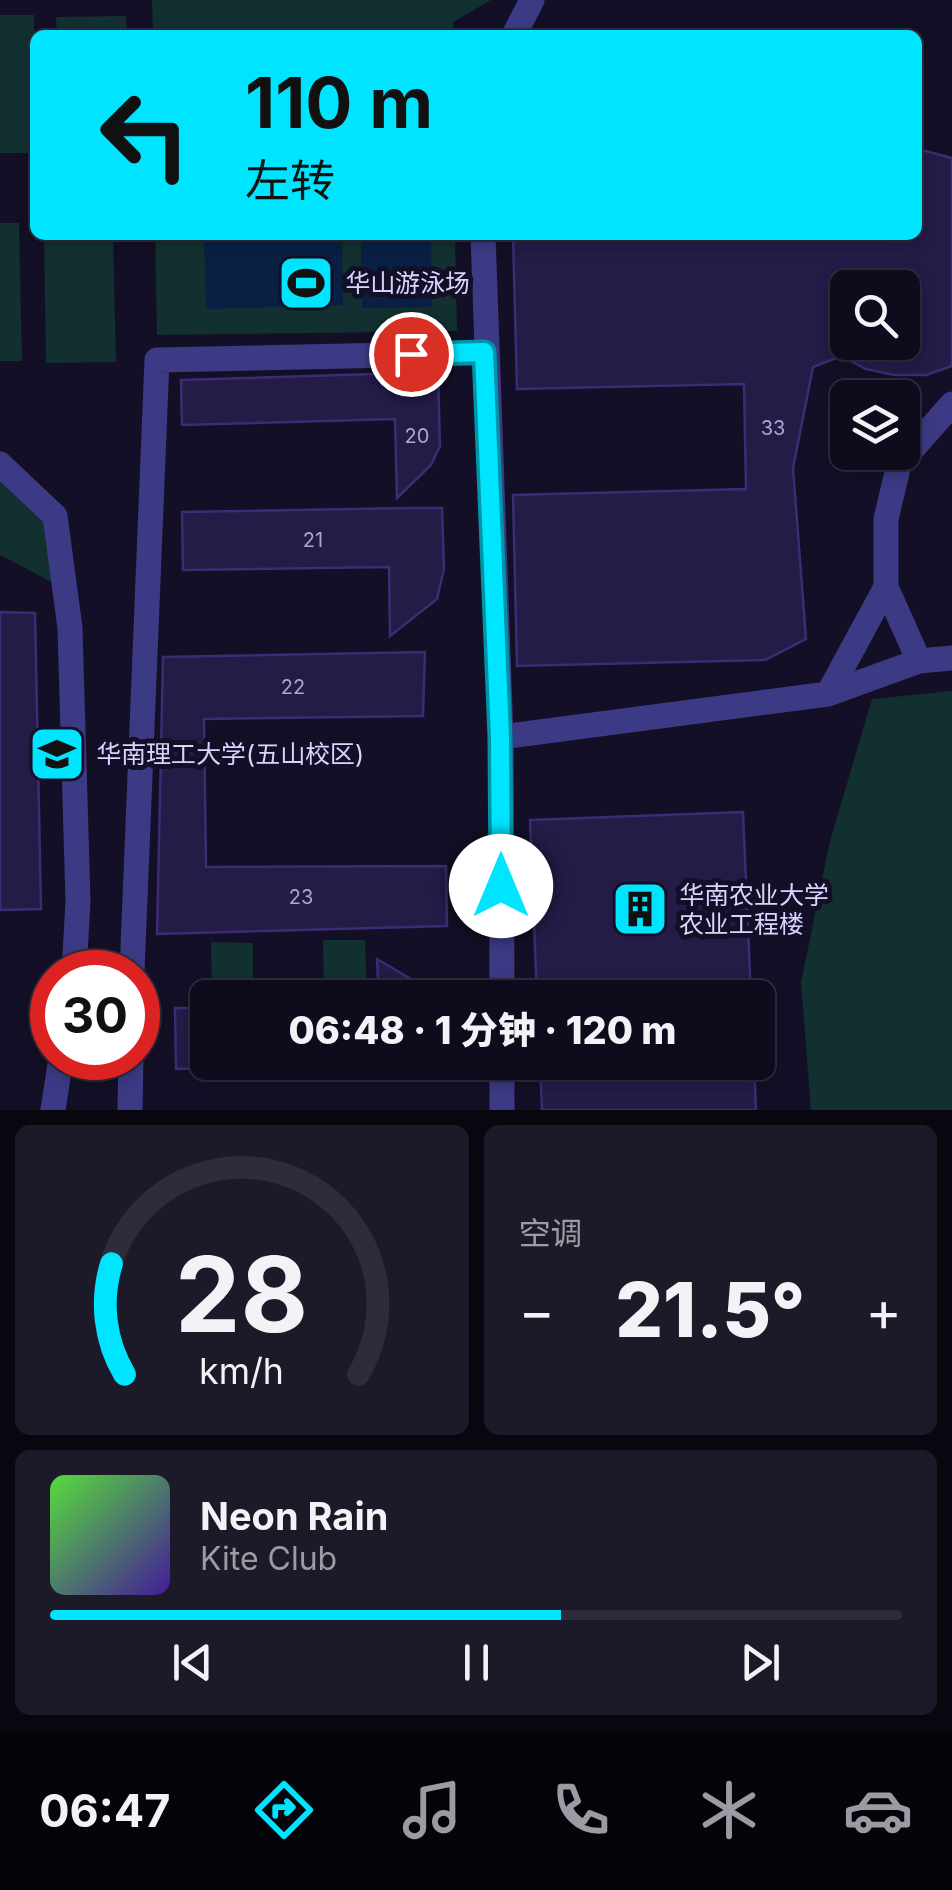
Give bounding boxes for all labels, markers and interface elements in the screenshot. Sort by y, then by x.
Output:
text: 110 m [245,60,433,145]
icon: left [80,70,210,200]
text: 左转 [245,153,335,208]
sports icon: 华山游泳场 [276,253,336,313]
place label: 华山游泳场 [345,268,470,298]
map controls [830,270,920,470]
button: search [830,270,920,360]
pin [369,312,454,397]
icon: arrive [384,327,439,382]
button: layers [830,380,920,470]
house number: 33 [761,416,785,440]
house number: 20 [405,424,429,448]
house number: 21 [303,528,323,552]
house number: 22 [281,675,305,699]
school or university icon: 华南理工大学(五山校区) [27,724,87,784]
place label: 华南理工大学(五山校区) [96,739,364,769]
position arrow [449,834,553,938]
building icon: 华南农业大学 农业工程楼 [610,879,670,939]
place label: 华南农业大学 农业工程楼 [679,880,829,939]
house number: 23 [289,885,313,909]
speed limit sign: 30 [30,950,160,1080]
text: 06:48 · 1 分钟 · 120 m [288,1007,677,1053]
text: 空调 [519,1214,583,1253]
text: 28 [175,1231,308,1357]
text: 21.5° [615,1264,805,1355]
text: − [519,1278,555,1344]
text: + [866,1278,902,1344]
text: km/h [199,1349,284,1393]
text: Neon Rain [200,1493,388,1539]
text: Kite Club [200,1539,337,1578]
icon: previous [165,1635,220,1690]
icon: pause [449,1635,504,1690]
icon: next [733,1635,788,1690]
icon: directions [249,1775,319,1845]
icon: music [397,1775,467,1845]
icon: phone [546,1775,616,1845]
icon: climate [694,1775,764,1845]
icon: car [843,1775,913,1845]
text: 06:47 [39,1783,170,1838]

